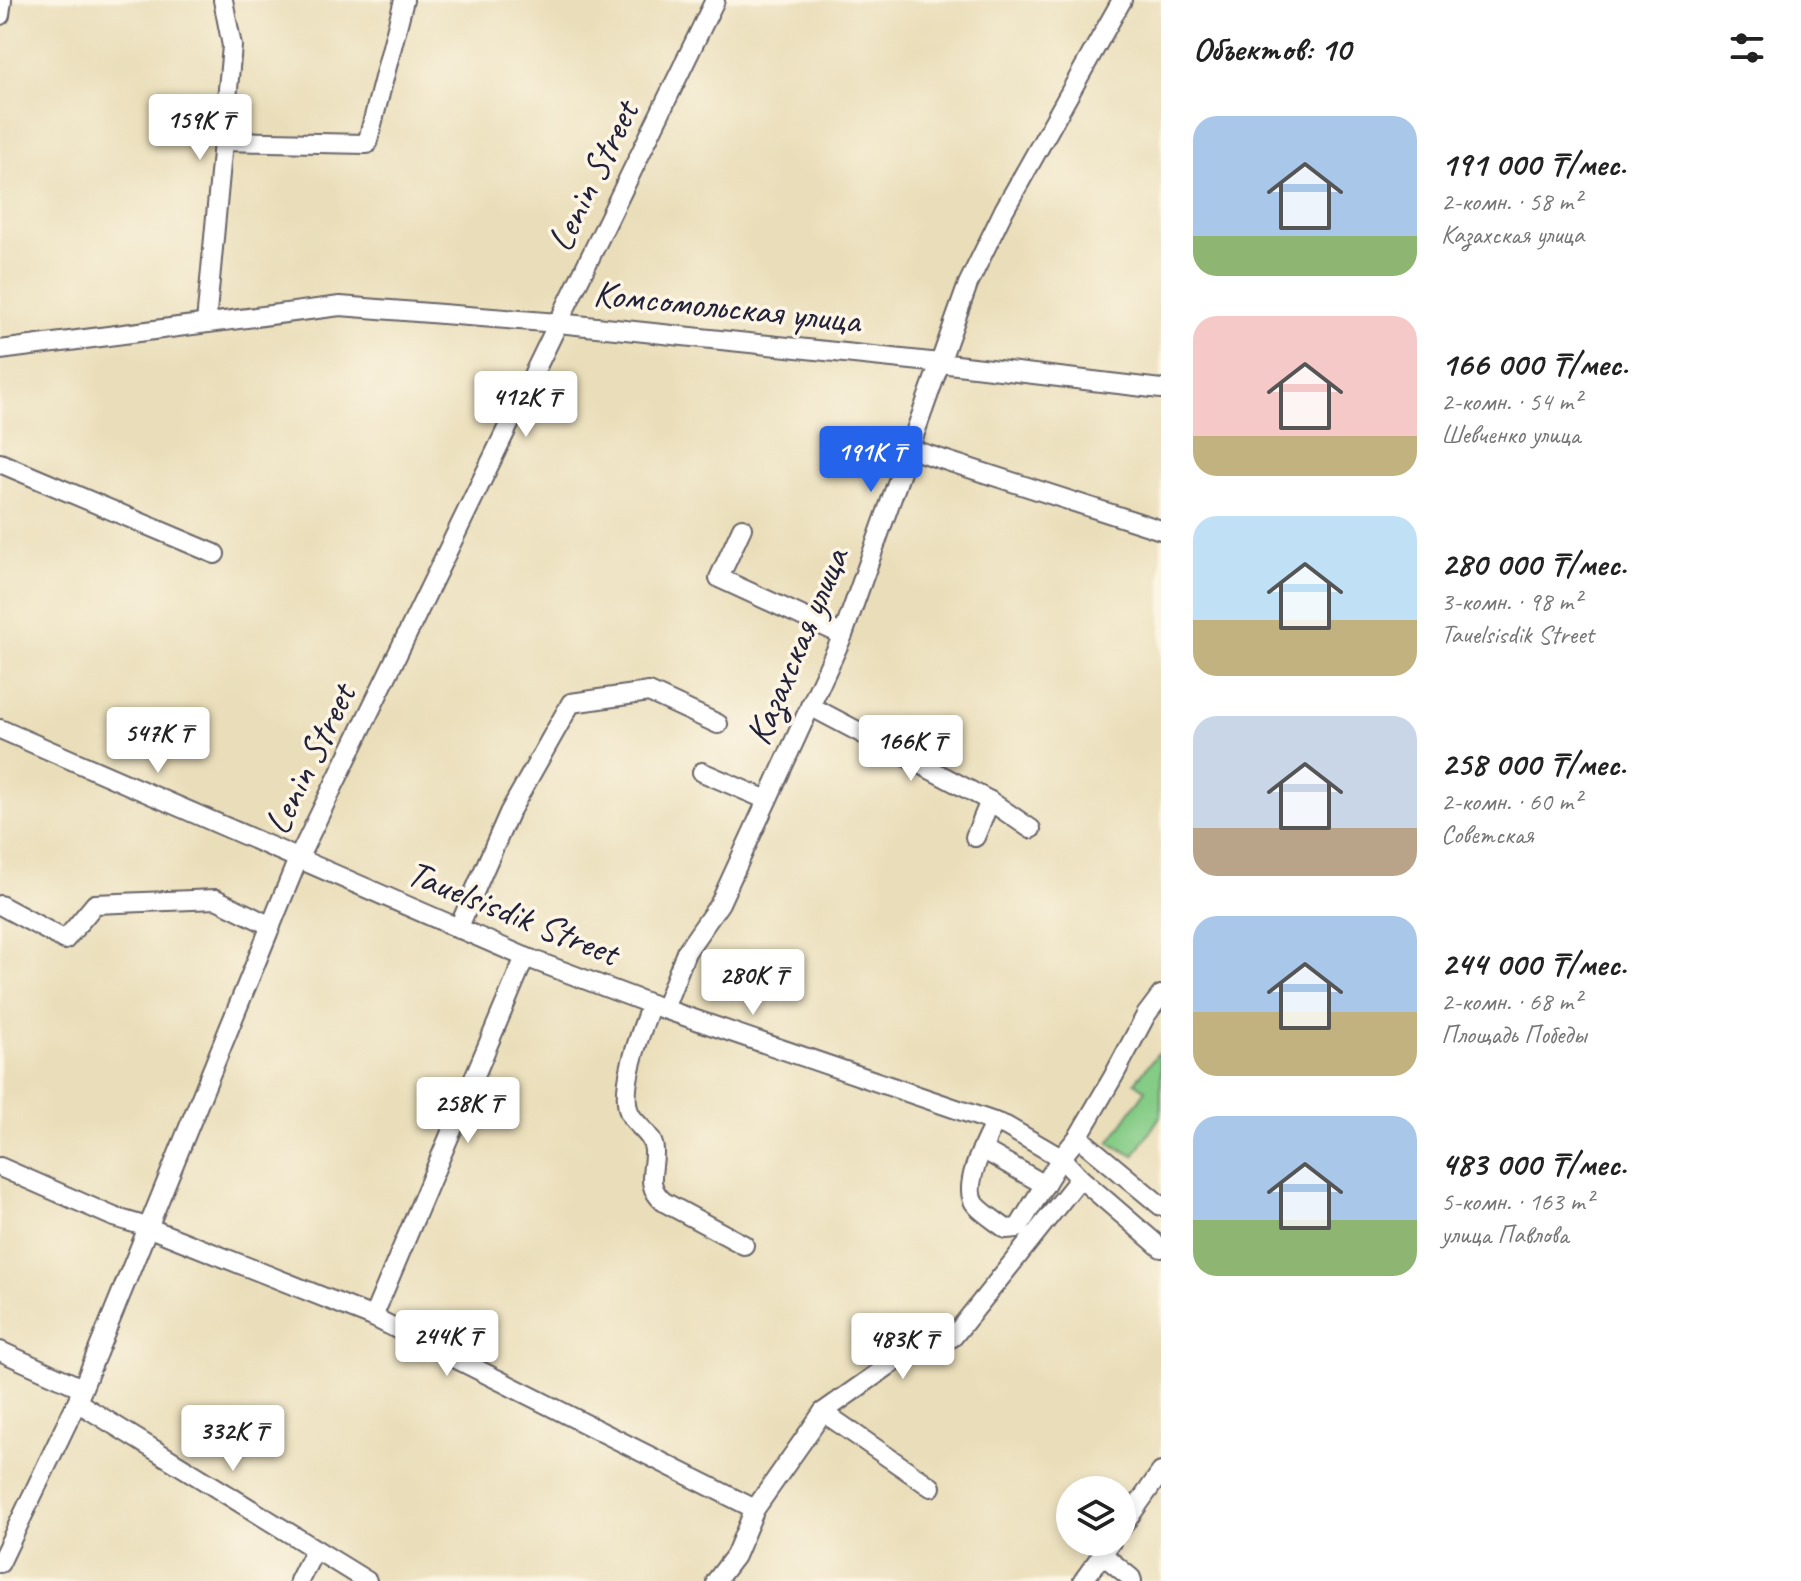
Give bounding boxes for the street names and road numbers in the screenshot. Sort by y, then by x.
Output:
street label: Lenin Street [536,90,650,259]
street label: Комсомольская улица [591,269,865,344]
street label: Казахская улица [734,539,860,752]
street label: Lenin Street [253,673,367,842]
street label: Tauelsisdik Street [400,849,628,977]

